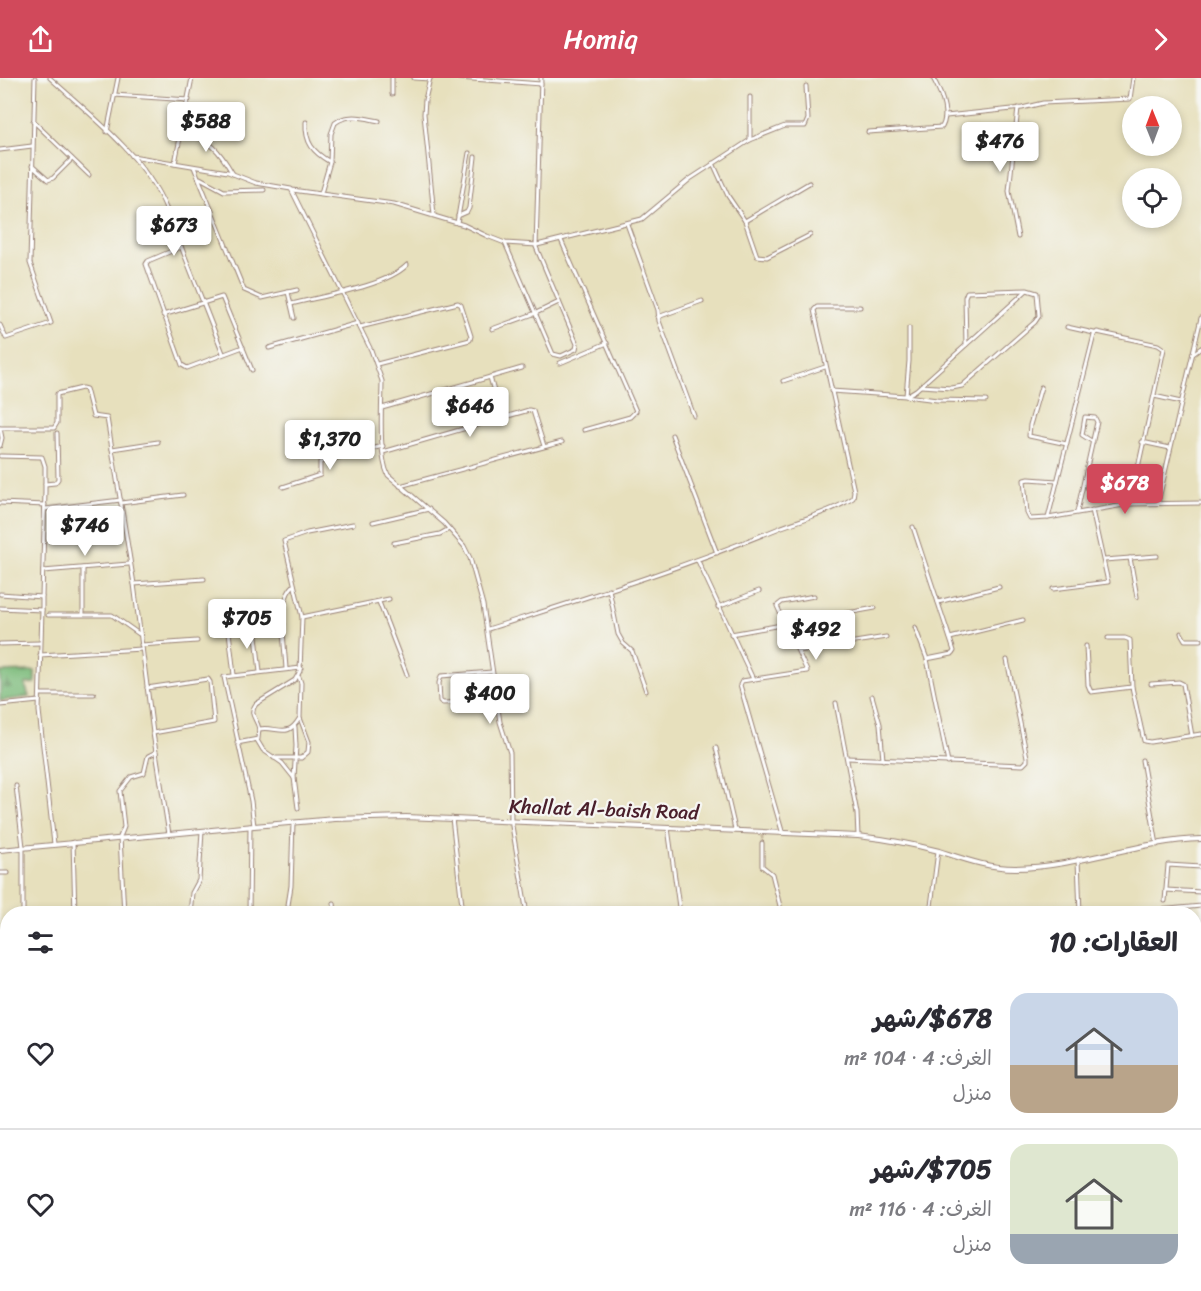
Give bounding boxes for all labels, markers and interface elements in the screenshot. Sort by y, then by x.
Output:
text: Homiq [563,15,638,63]
icon: share [24,23,57,56]
icon: forward [1144,23,1177,56]
north arrow [1122,96,1182,156]
map controls [1122,96,1182,228]
pin: $588 [170,102,242,153]
text: $588 [181,104,231,139]
pin: $476 [964,122,1036,173]
text: $476 [976,124,1024,159]
button: locate [1122,168,1182,228]
pin: $673 [138,206,210,257]
text: $673 [150,208,198,243]
pin: $646 [434,387,506,438]
text: $646 [446,389,494,424]
pin: $1,370 [281,420,379,471]
text: $1,370 [299,422,361,457]
pin: $678 [1089,464,1161,515]
text: $678 [1101,466,1149,501]
pin: $746 [49,506,121,557]
text: $746 [61,508,109,543]
pin: $705 [211,599,283,650]
text: $705 [222,601,272,636]
pin: $492 [780,610,852,661]
text: $492 [791,612,841,647]
pin: $400 [454,674,526,725]
text: $400 [464,676,516,711]
street label: Khallat Al-baish Road [508,789,701,830]
text: العقارات: 10 [1049,919,1178,965]
icon: filters [24,926,57,959]
text: $678/شهر [873,995,992,1041]
icon: home [1058,1017,1130,1089]
icon: heart [24,1037,57,1070]
text: الغرف: 4 · 104 m² [844,1041,992,1076]
text: منزل [953,1076,992,1111]
text: $705/شهر [871,1146,992,1192]
icon: home [1058,1168,1130,1240]
icon: heart [24,1188,57,1221]
text: الغرف: 4 · 116 m² [849,1192,992,1227]
text: منزل [953,1227,992,1262]

